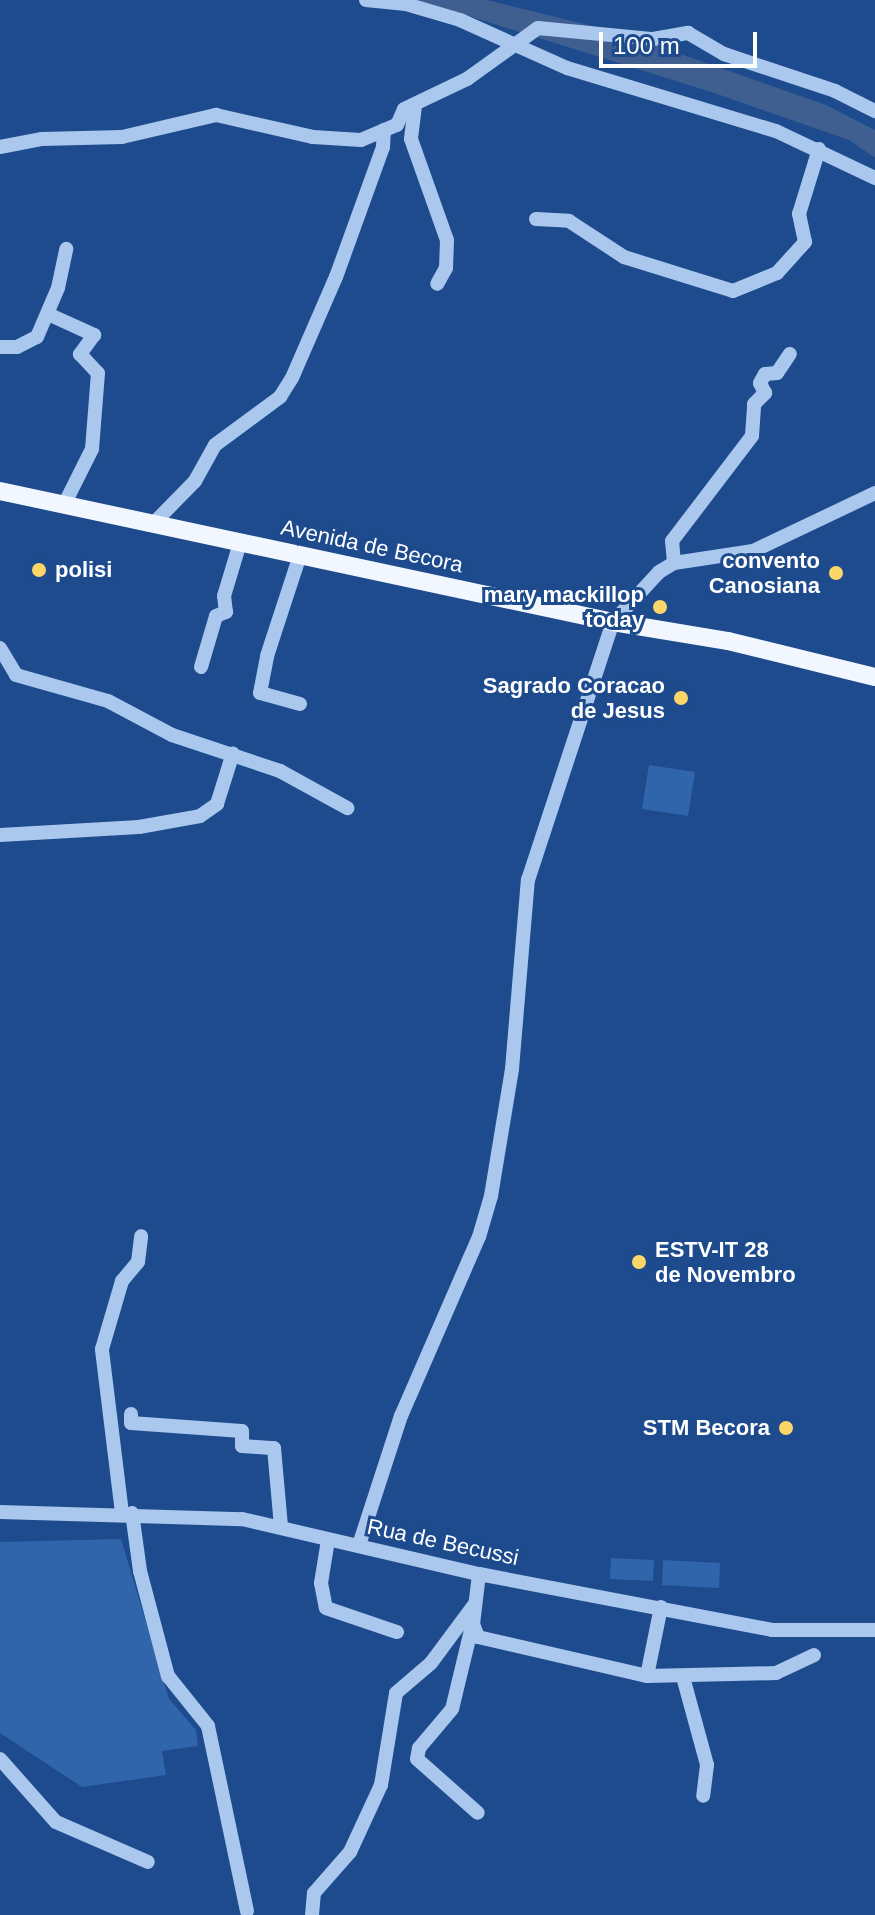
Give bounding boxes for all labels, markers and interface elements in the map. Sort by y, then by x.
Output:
scale bar [603,16,761,66]
text: 100 m [613,32,680,59]
street label: Avenida de Becora [279,514,465,578]
place label: convento Canosiana [709,547,820,598]
place label: polisi [55,557,112,583]
marker: polisi [30,561,48,579]
marker: convento Canosiana [827,564,845,582]
place label: mary mackillop today [484,581,644,632]
marker: mary mackillop today [651,598,669,616]
place label: Sagrado Coracao de Jesus [483,672,665,724]
marker: Sagrado Coracao de Jesus [672,689,690,707]
place label: ESTV-IT 28 de Novembro [655,1236,796,1288]
marker: ESTV-IT 28 de Novembro [630,1253,648,1271]
place label: STM Becora [643,1415,770,1441]
marker: STM Becora [777,1419,795,1437]
street label: Rua de Becussi [365,1513,521,1571]

